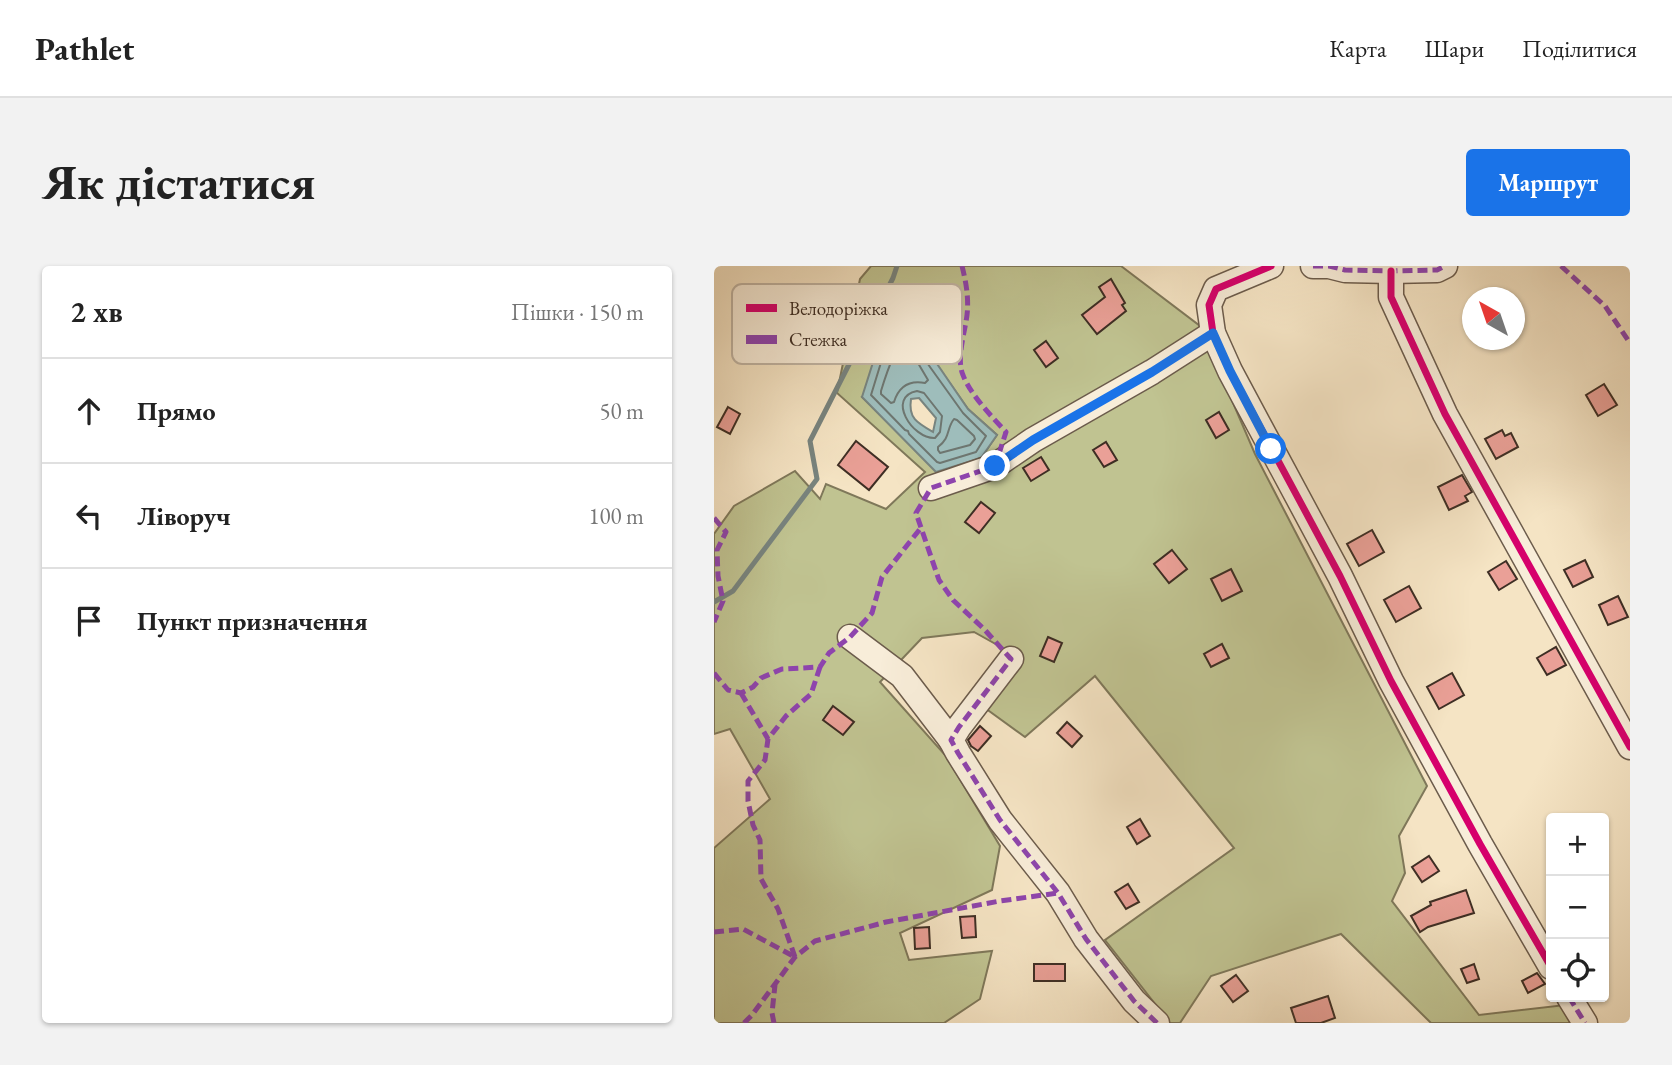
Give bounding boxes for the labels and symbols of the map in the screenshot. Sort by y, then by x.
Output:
legend [732,284,962,364]
north arrow [1462,287,1525,350]
text: Велодоріжка [789,296,888,321]
text: Стежка [789,327,848,352]
route start [1255,433,1286,464]
route end [979,450,1010,481]

